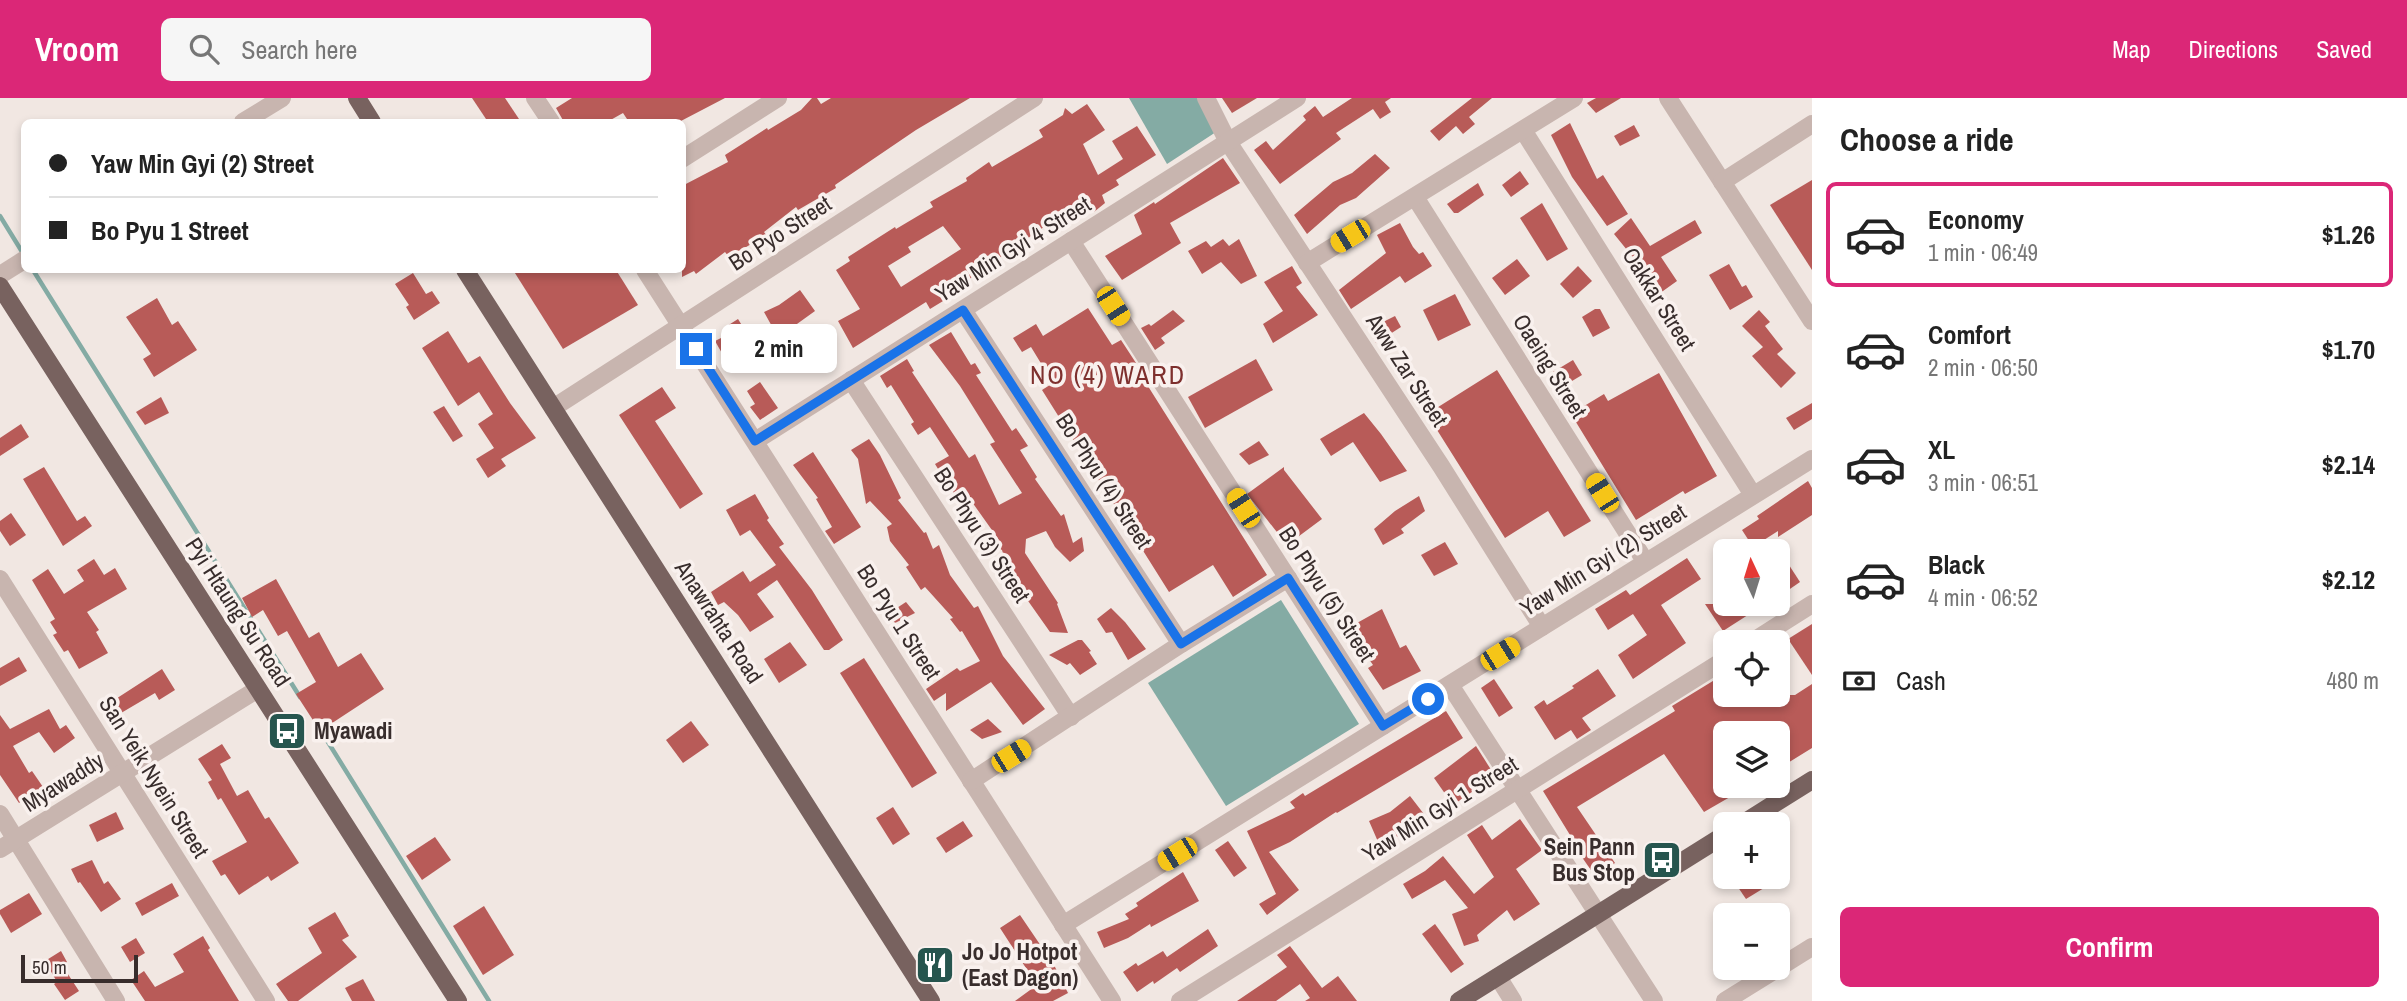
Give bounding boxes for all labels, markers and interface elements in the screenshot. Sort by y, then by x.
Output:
search box [161,18,651,81]
text: Vroom [35,27,119,71]
icon: search [185,30,223,68]
text: Search here [241,32,357,67]
text: Map [2112,33,2150,65]
text: Directions [2188,33,2278,65]
text: Saved [2316,33,2372,65]
text: Choose a ride [1840,118,2014,161]
text: Yaw Min Gyi (2) Street [91,146,314,181]
street label: Bo Pyo Street [722,188,837,277]
street label: Yaw Min Gyi 4 Street [929,188,1096,309]
text: Economy [1928,202,2024,237]
icon: car [1844,203,1907,266]
text: Bo Pyu 1 Street [91,213,249,248]
car [1327,216,1374,256]
text: $1.26 [2322,217,2375,252]
text: 1 min · 06:49 [1928,237,2038,268]
street label: Oakkar Street [1615,241,1703,356]
car [1093,283,1134,329]
street label: Aww Zar Street [1359,307,1455,432]
street label: Oaeing Street [1506,308,1595,424]
text: Comfort [1928,317,2011,352]
icon: car [1844,318,1907,381]
callout: 2 min [720,324,836,374]
text: $1.70 [2322,332,2375,367]
route end [680,333,712,365]
text: 2 min [754,333,804,364]
text: 2 min · 06:50 [1928,352,2038,383]
district label: NO (4) WARD [1030,357,1186,392]
street label: Bo Phyu (4) Street [1049,407,1160,554]
text: XL [1928,432,1955,467]
icon: car [1844,433,1907,496]
text: $2.14 [2322,447,2375,482]
street label: Bo Phyu (3) Street [927,461,1038,608]
text: 3 min · 06:51 [1928,467,2038,498]
car [1582,470,1623,516]
car [1223,485,1264,531]
street label: Yaw Min Gyi (2) Street [1514,496,1692,623]
street label: Bo Phyu (5) Street [1272,520,1383,667]
street label: Pyi Htaung Su Road [179,531,298,692]
north arrow [1713,539,1790,616]
map controls [1713,539,1790,980]
text: Black [1928,547,1985,582]
icon: car [1844,548,1907,611]
street label: Anawrahta Road [668,554,771,689]
street label: Bo Pyu 1 Street [850,558,948,686]
text: $2.12 [2322,562,2375,597]
text: 4 min · 06:52 [1928,582,2038,613]
button: locate [1713,630,1790,707]
car [1477,634,1524,674]
icon: cash [1840,662,1878,700]
text: Cash [1896,663,1946,698]
text: 480 m [2327,665,2379,696]
route start [1412,683,1444,715]
street label: San Yeik Nyein Street [92,690,217,863]
bus stop icon: Myawadi [266,710,308,752]
place label: Myawadi [314,715,393,746]
button: layers [1713,721,1790,798]
car [988,736,1035,776]
street label: Myawaddy [16,744,110,819]
street label: Yaw Min Gyi 1 Street [1356,748,1523,869]
button: + [1713,812,1790,889]
place label: Sein Pann Bus Stop [1544,831,1635,888]
car [1154,834,1201,874]
bus stop icon: Sein Pann Bus Stop [1641,839,1683,881]
button: − [1713,903,1790,980]
button: Confirm [1840,907,2379,987]
place label: Jo Jo Hotpot (East Dagon) [962,936,1078,993]
restaurant icon: Jo Jo Hotpot (East Dagon) [914,944,956,986]
scale bar [21,952,138,984]
text: 50 m [32,954,67,980]

